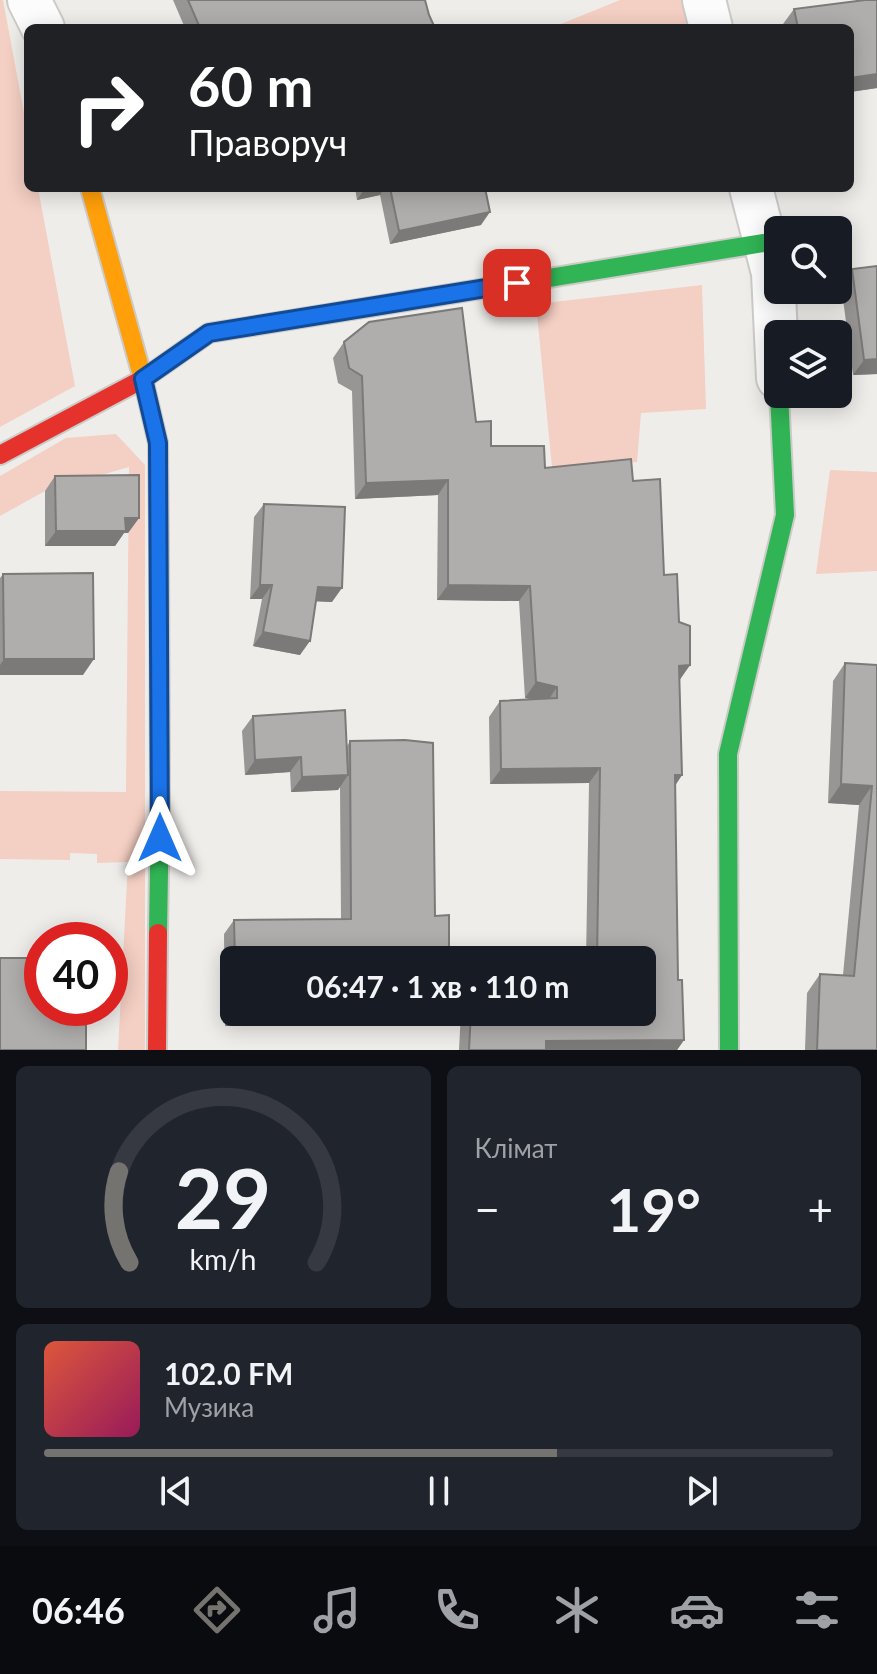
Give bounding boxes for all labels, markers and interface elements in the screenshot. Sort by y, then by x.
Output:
text: 60 m [188,52,313,119]
icon: right [56,56,160,160]
text: Праворуч [188,120,347,164]
map controls [764,216,852,408]
button: search [764,216,852,304]
pin [483,249,551,317]
icon: arrive [495,261,539,305]
button: layers [764,320,852,408]
position arrow [118,796,202,880]
speed limit sign: 40 [24,922,128,1026]
text: 06:47 · 1 хв · 110 m [307,968,570,1004]
text: Клімат [475,1132,557,1164]
text: 29 [175,1147,272,1247]
text: 19° [606,1173,701,1245]
text: − [475,1183,500,1235]
text: + [807,1183,833,1235]
text: km/h [190,1242,257,1276]
text: 102.0 FM [164,1355,293,1391]
text: Музика [164,1391,254,1423]
icon: previous [154,1469,198,1513]
icon: pause [417,1469,461,1513]
icon: next [680,1469,724,1513]
icon: directions [189,1582,245,1638]
icon: music [309,1582,365,1638]
icon: phone [429,1582,485,1638]
icon: climate [549,1582,605,1638]
icon: car [669,1582,725,1638]
icon: filters [789,1582,845,1638]
text: 06:46 [32,1588,125,1632]

